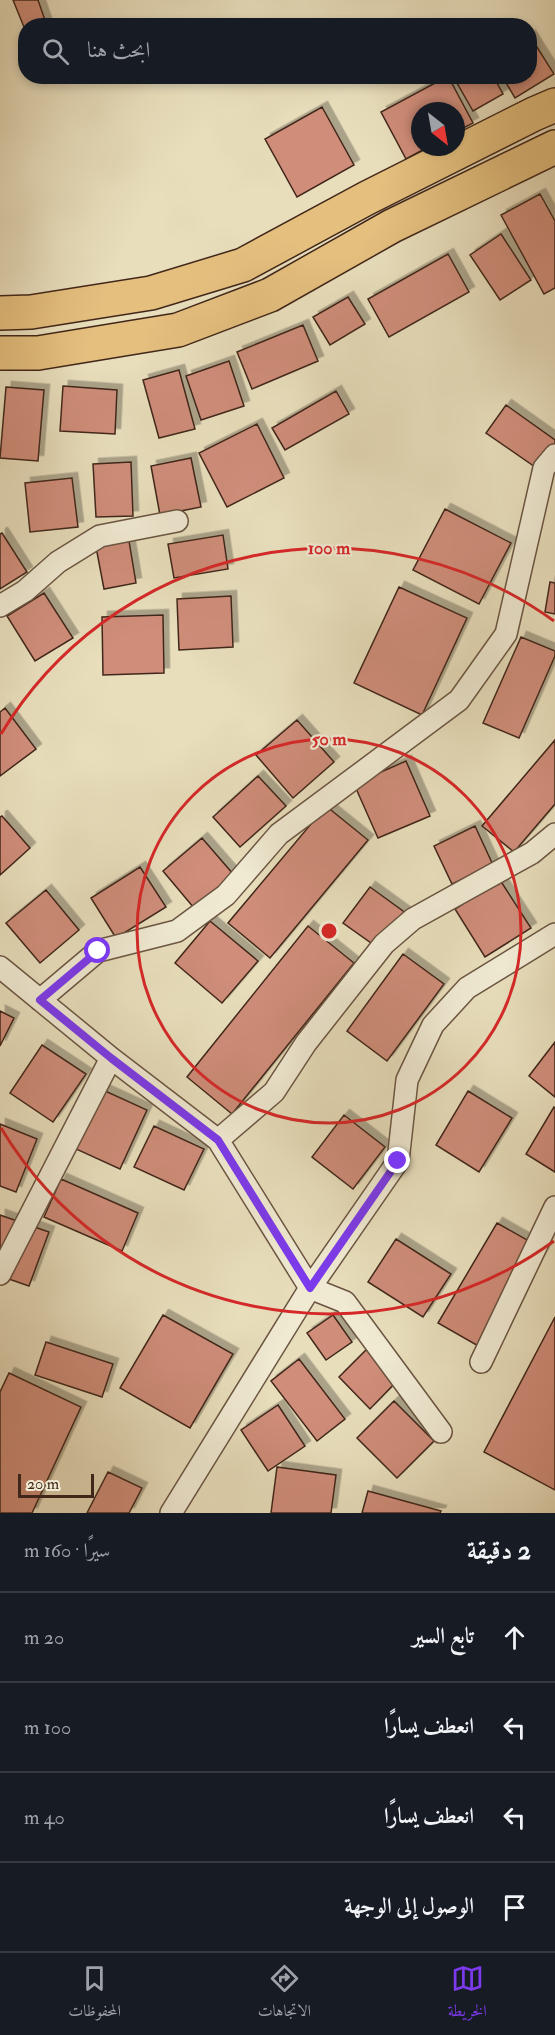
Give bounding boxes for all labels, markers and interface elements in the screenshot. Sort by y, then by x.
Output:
search box [18,18,537,84]
icon: search [39,35,72,68]
text: ابحث هنا [87,36,150,64]
north arrow [411,102,465,156]
text: 100 m [308,537,351,560]
text: 50 m [312,728,347,751]
centre of rings [319,921,339,941]
route start [84,937,110,963]
route end [384,1147,410,1173]
scale bar [18,1471,94,1498]
text: 20 m [27,1474,59,1494]
text: 2 دقيقة [467,1535,531,1567]
text: سيرًا · 160 m [24,1538,110,1563]
icon: ahead [498,1621,531,1654]
text: تابع السير [412,1622,474,1650]
text: 20 m [24,1625,64,1650]
icon: left [498,1711,531,1744]
text: انعطف يسارًا [384,1712,474,1740]
text: 100 m [24,1715,71,1740]
icon: left [498,1801,531,1834]
text: انعطف يسارًا [384,1802,474,1830]
text: 40 m [24,1805,65,1830]
icon: arrive [498,1891,531,1924]
text: الوصول إلى الوجهة [344,1892,474,1920]
tab: المحفوظات [68,1962,121,2026]
tab: الاتجاهات [258,1962,311,2026]
tab: الخريطة [448,1962,487,2026]

